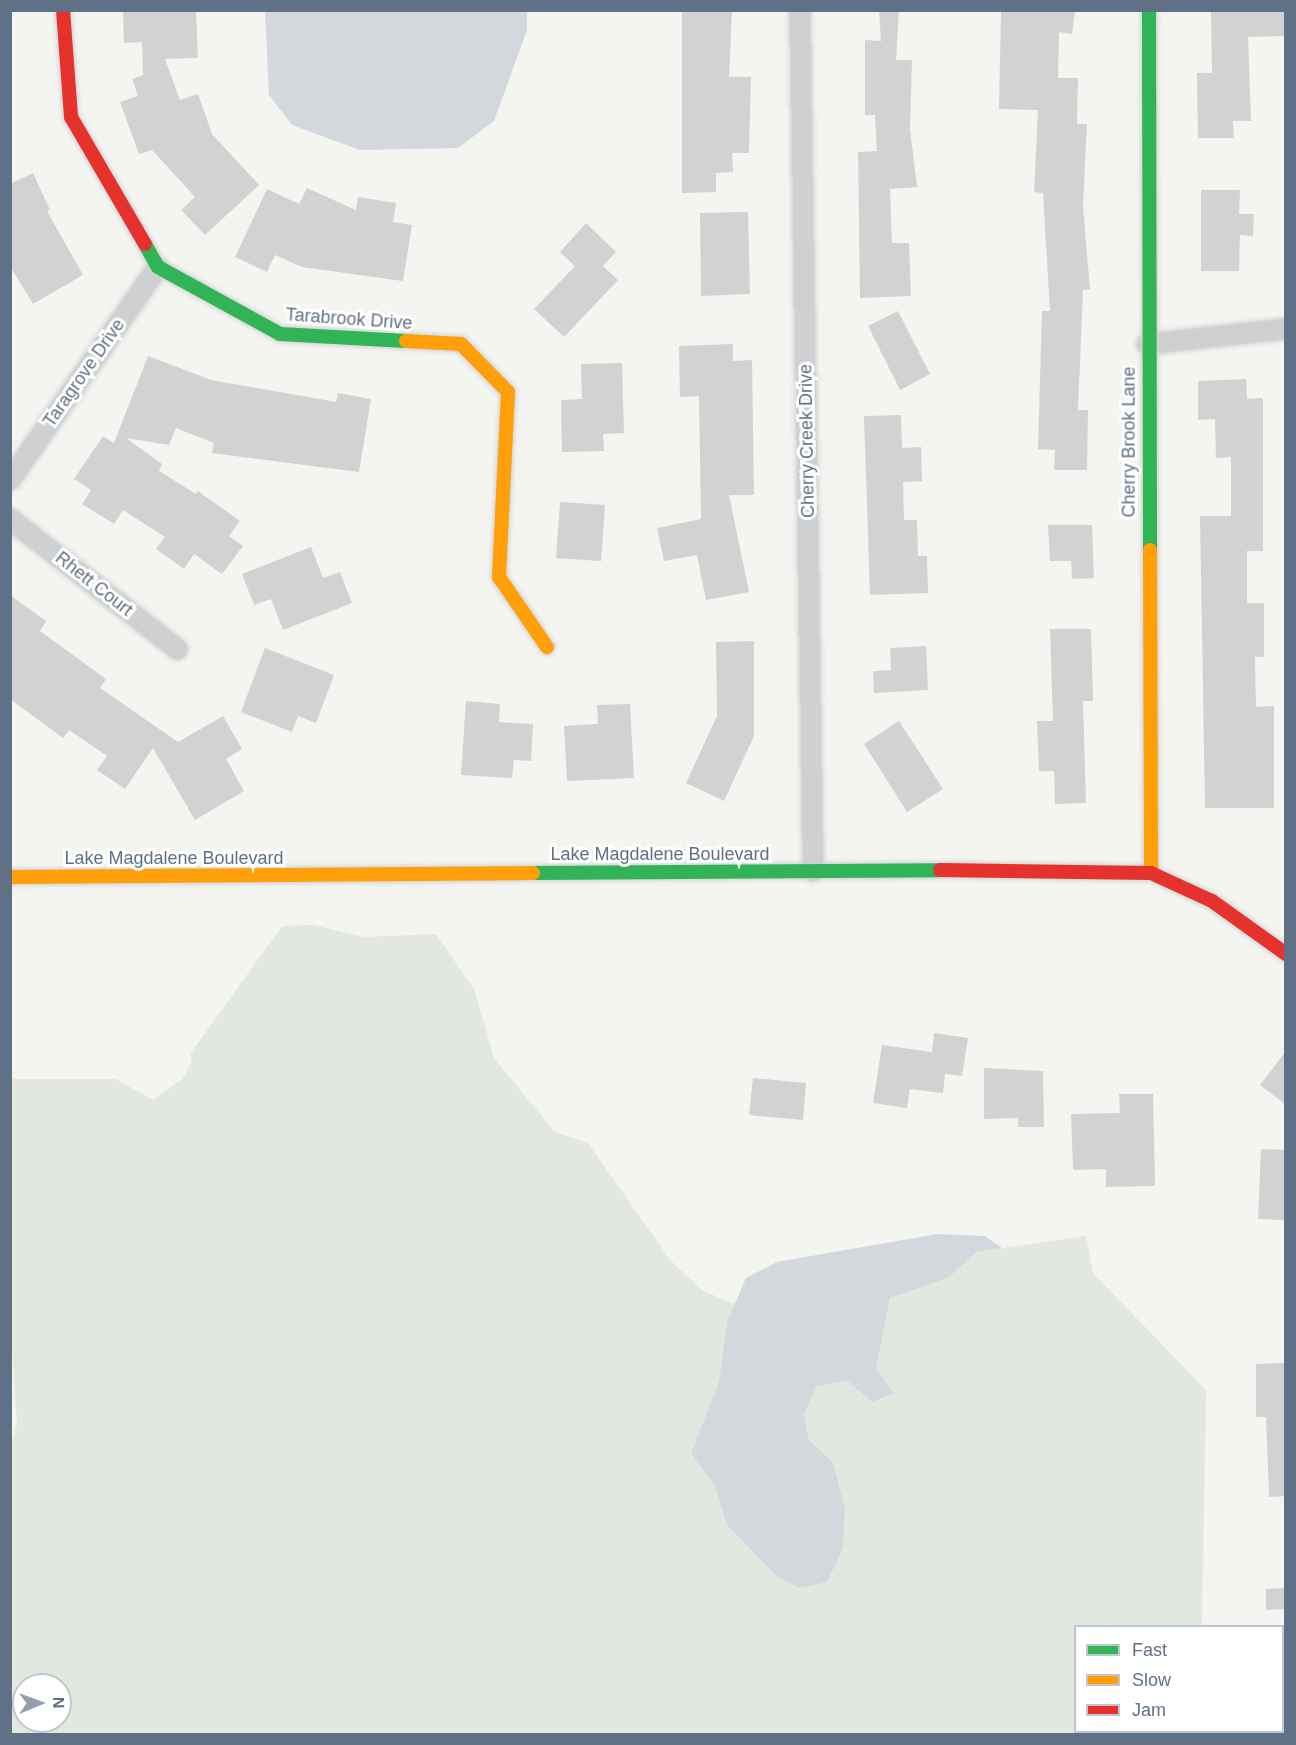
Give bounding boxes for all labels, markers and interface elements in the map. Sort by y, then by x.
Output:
street label: Tarabrook Drive [285,304,413,334]
street label: Taragrove Drive [39,315,129,431]
street label: Cherry Creek Drive [795,364,819,518]
street label: Cherry Brook Lane [1118,366,1140,518]
street label: Rhett Court [51,547,137,621]
street label: Lake Magdalene Boulevard [550,843,770,865]
street label: Lake Magdalene Boulevard [64,847,284,869]
legend [1074,1625,1284,1733]
text: Fast [1132,1640,1167,1660]
text: Slow [1132,1670,1171,1690]
north arrow [12,1673,72,1733]
text: N [50,1697,67,1709]
text: Jam [1132,1700,1166,1720]

